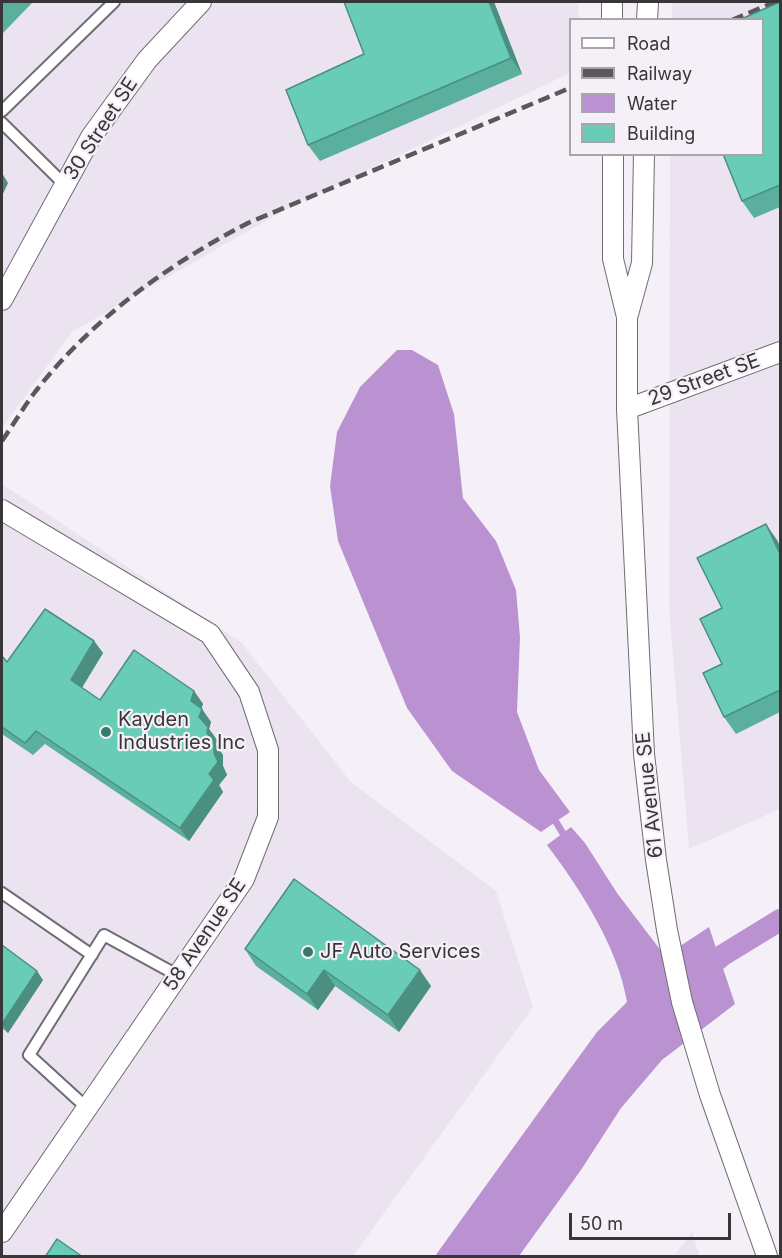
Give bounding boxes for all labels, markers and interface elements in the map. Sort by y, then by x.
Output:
legend [569,18,764,156]
text: Road [627,33,670,54]
text: Railway [627,63,692,84]
street label: 30 Street SE [59,73,143,185]
text: Water [627,93,677,114]
text: Building [627,123,695,144]
street label: 29 Street SE [645,349,763,411]
place label: Kayden Industries Inc [118,708,246,755]
marker: Kayden Industries Inc [99,725,113,739]
street label: 61 Avenue SE [631,731,669,859]
street label: 58 Avenue SE [158,874,252,996]
place label: JF Auto Services [320,940,480,964]
marker: JF Auto Services [301,945,315,959]
scale bar [572,1201,734,1239]
text: 50 m [580,1213,623,1234]

